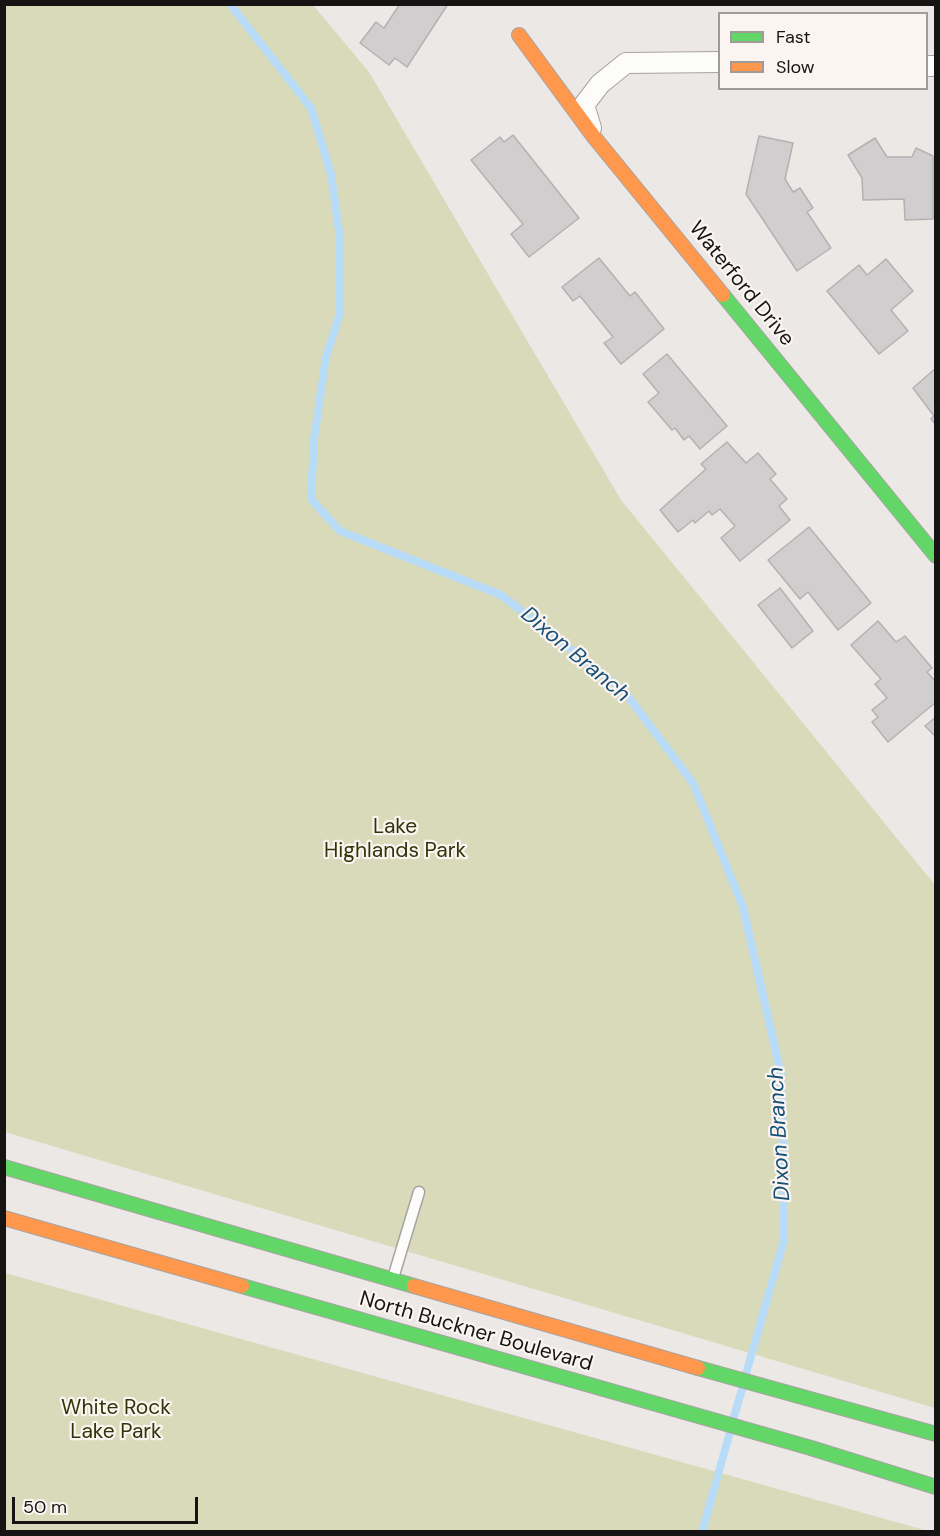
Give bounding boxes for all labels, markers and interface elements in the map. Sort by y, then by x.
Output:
legend [718,12,928,90]
text: Fast [776,25,811,49]
text: Slow [776,55,815,79]
street label: Waterford Drive [683,217,799,351]
water label: Dixon Branch [515,602,635,708]
park label: Lake Highlands Park [324,814,466,864]
water label: Dixon Branch [763,1066,797,1202]
street label: North Buckner Boulevard [357,1287,595,1377]
park label: White Rock Lake Park [61,1395,171,1445]
scale bar [15,1485,201,1523]
text: 50 m [23,1495,67,1519]

